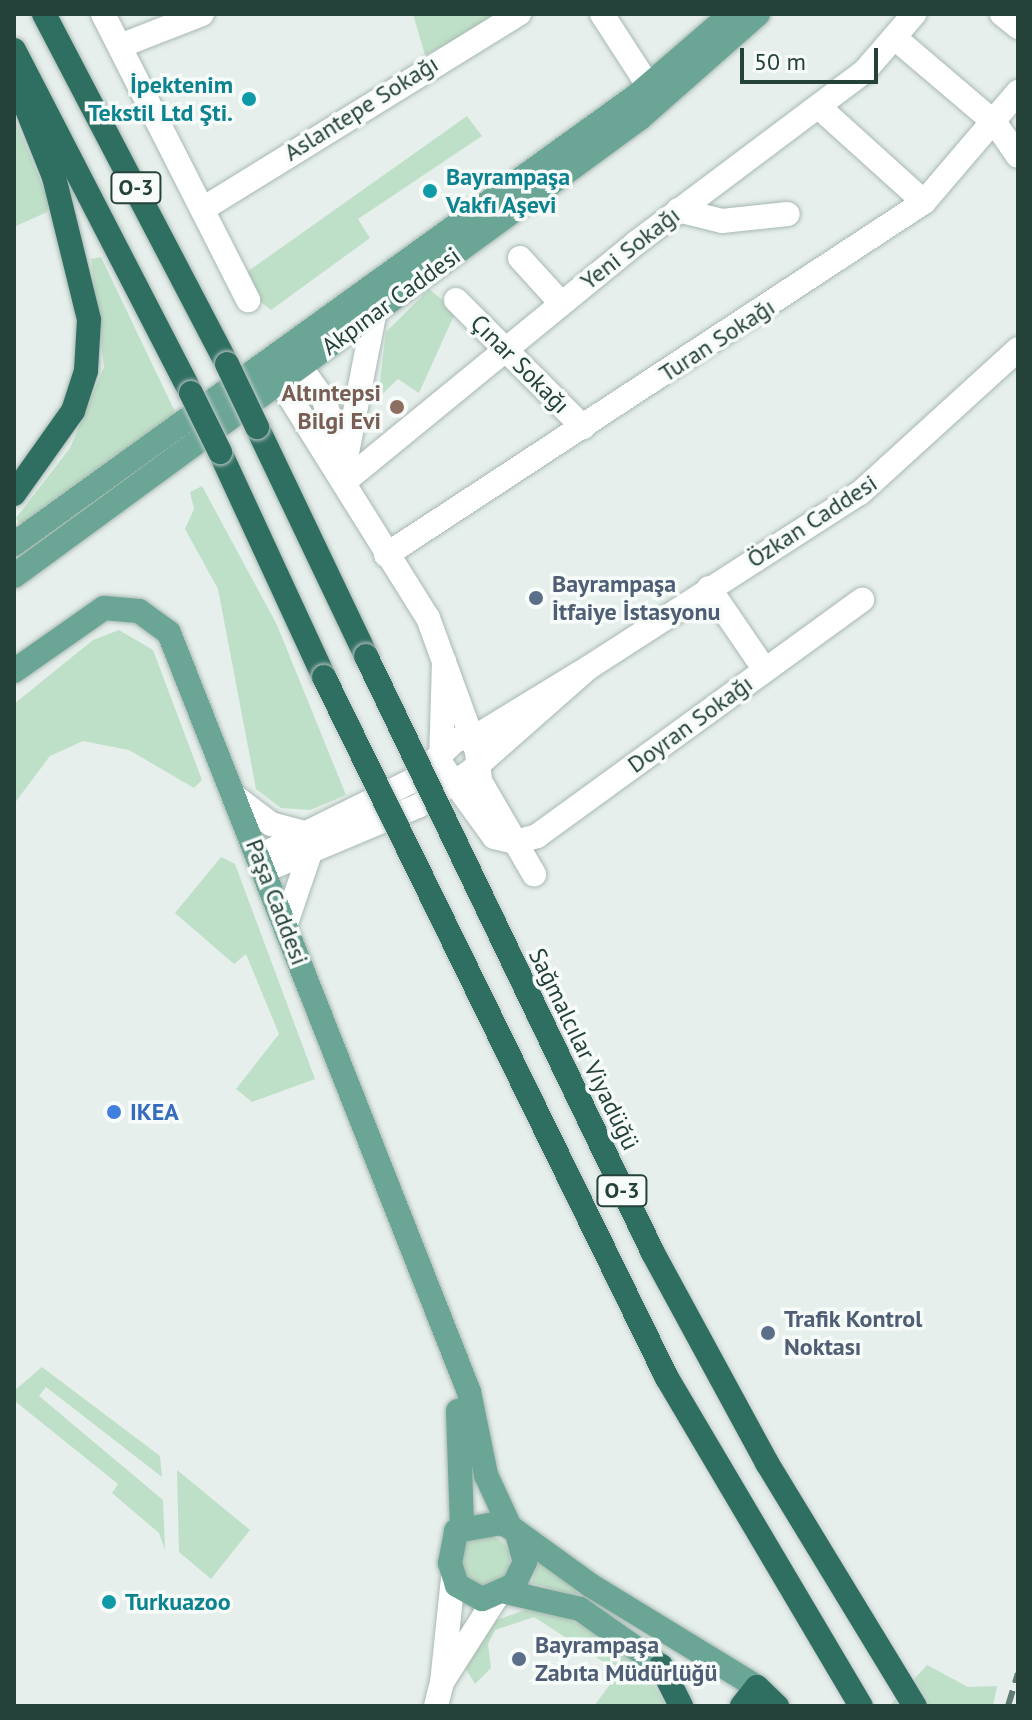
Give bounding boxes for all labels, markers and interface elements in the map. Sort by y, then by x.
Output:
scale bar [744,32,882,82]
text: 50 m [754,46,806,77]
street label: Aslantepe Sokağı [279,49,443,167]
place label: İpektenim Tekstil Ltd Şti. [88,71,233,127]
marker: İpektenim Tekstil Ltd Şti. [240,90,258,108]
place label: Bayrampaşa Vakfı Aşevi [446,163,570,219]
road number: O-3 [110,170,162,206]
marker: Bayrampaşa Vakfı Aşevi [421,182,439,200]
street label: Yeni Sokağı [575,200,685,296]
street label: Akpınar Caddesi [316,241,466,361]
street label: Turan Sokağı [654,292,780,388]
street label: Çınar Sokağı [465,309,575,419]
place label: Altıntepsi Bilgi Evi [282,379,381,435]
marker: Altıntepsi Bilgi Evi [388,398,406,416]
street label: Özkan Caddesi [742,468,882,574]
place label: Bayrampaşa İtfaiye İstasyonu [552,570,720,626]
marker: Bayrampaşa İtfaiye İstasyonu [527,589,545,607]
street label: Doyran Sokağı [622,669,758,779]
street label: Paşa Caddesi [240,835,314,969]
street label: Sağmalcılar Viyadüğü [523,943,645,1155]
place label: IKEA [130,1098,179,1126]
marker: IKEA [105,1103,123,1121]
road number: O-3 [596,1173,648,1209]
place label: Trafik Kontrol Noktası [784,1305,923,1361]
marker: Trafik Kontrol Noktası [759,1324,777,1342]
place label: Turkuazoo [125,1588,231,1616]
marker: Turkuazoo [100,1593,118,1611]
place label: Bayrampaşa Zabıta Müdürlüğü [535,1631,717,1687]
marker: Bayrampaşa Zabıta Müdürlüğü [510,1650,528,1668]

